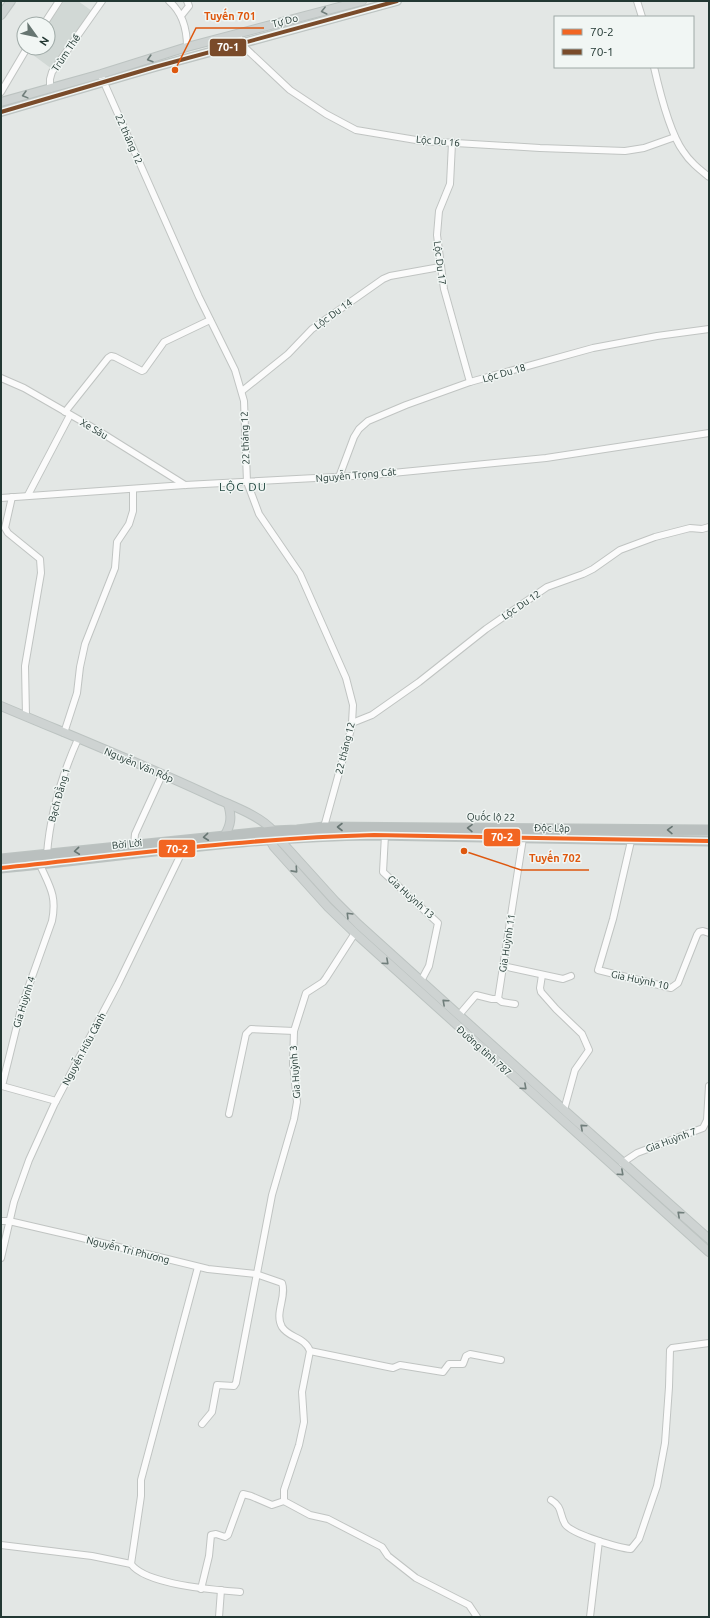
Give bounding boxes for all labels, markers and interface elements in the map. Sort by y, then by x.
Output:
callout: Tuyến 701 [196,5,264,28]
one-way arrow [321,6,328,15]
text: Tuyến 701 [204,8,256,22]
street label: Tự Do [271,12,300,30]
north arrow [16,16,56,56]
legend [554,16,694,68]
text: 70-2 [590,25,614,38]
street label: Trùm Thể [50,32,83,74]
text: N [37,35,52,48]
line badge: 70-1 [209,38,247,57]
text: 70-1 [217,41,239,53]
text: 70-1 [590,45,614,58]
one-way arrow [147,54,154,63]
one-way arrow [22,90,29,99]
street label: 22 tháng 12 [113,112,145,166]
street label: Lộc Du 16 [415,134,461,149]
street label: Lộc Du 17 [431,240,448,286]
street label: Lộc Du 14 [312,296,355,332]
street label: Lộc Du 18 [481,362,527,385]
street label: 22 tháng 12 [239,411,251,465]
street label: Xe Sâu [78,417,110,441]
street label: Nguyễn Trọng Cát [315,466,397,485]
district label: LỘC DU [219,480,267,494]
street label: Lộc Du 12 [500,588,543,623]
street label: 22 tháng 12 [333,721,357,775]
street label: Nguyễn Văn Rốp [103,744,176,785]
street label: Bạch Đằng 1 [45,766,73,824]
street label: Quốc lộ 22 [467,810,515,824]
street label: Độc Lập [534,822,570,835]
one-way arrow [337,823,343,831]
one-way arrow [467,824,473,832]
one-way arrow [667,826,673,834]
line badge: 70-2 [483,828,521,847]
text: 70-2 [491,831,513,843]
one-way arrow [203,833,209,842]
street label: Bời Lời [111,837,143,851]
line badge: 70-2 [158,839,196,858]
text: 70-2 [166,843,188,855]
one-way arrow [74,846,80,855]
callout: Tuyến 702 [521,847,589,870]
text: Tuyến 702 [529,850,581,864]
one-way arrow [290,865,297,872]
street label: Gia Huỳnh 13 [385,873,437,921]
one-way arrow [346,912,354,920]
street label: Gia Huỳnh 11 [497,913,517,973]
one-way arrow [382,957,389,964]
street label: Gia Huỳnh 10 [610,968,670,992]
street label: Gia Huỳnh 4 [11,975,37,1029]
one-way arrow [442,1000,450,1007]
street label: Nguyễn Hữu Cảnh [60,1010,108,1087]
street label: Đường tỉnh 787 [454,1024,514,1078]
street label: Gia Huỳnh 3 [288,1045,302,1099]
one-way arrow [519,1082,527,1089]
one-way arrow [580,1125,587,1132]
street label: Gia Huỳnh 7 [644,1126,698,1154]
one-way arrow [616,1169,624,1176]
one-way arrow [677,1211,685,1218]
street label: Nguyễn Tri Phương [85,1234,171,1266]

